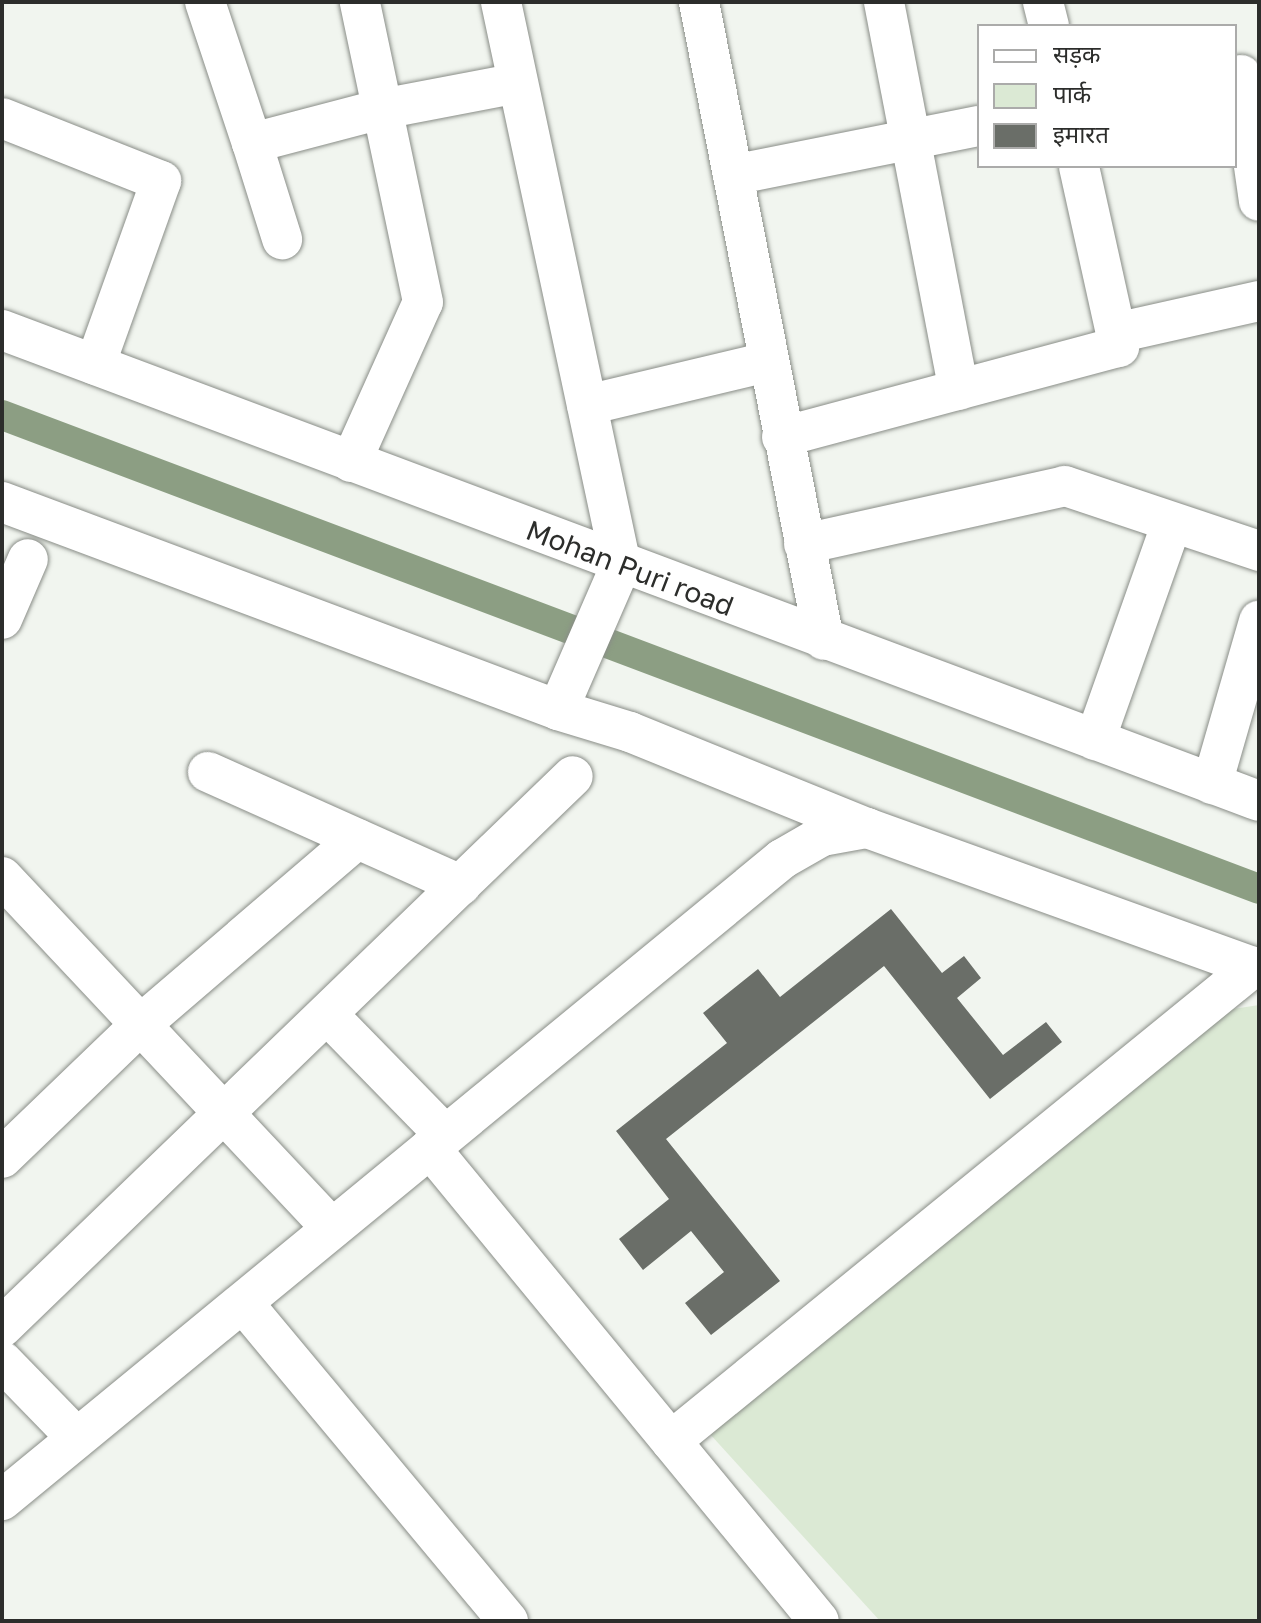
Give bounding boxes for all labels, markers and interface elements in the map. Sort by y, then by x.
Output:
legend [977,24,1237,168]
text: सड़क [1053,39,1101,68]
text: पार्क [1053,79,1091,108]
text: इमारत [1053,119,1109,148]
street label: Mohan Puri road [522,513,738,623]

